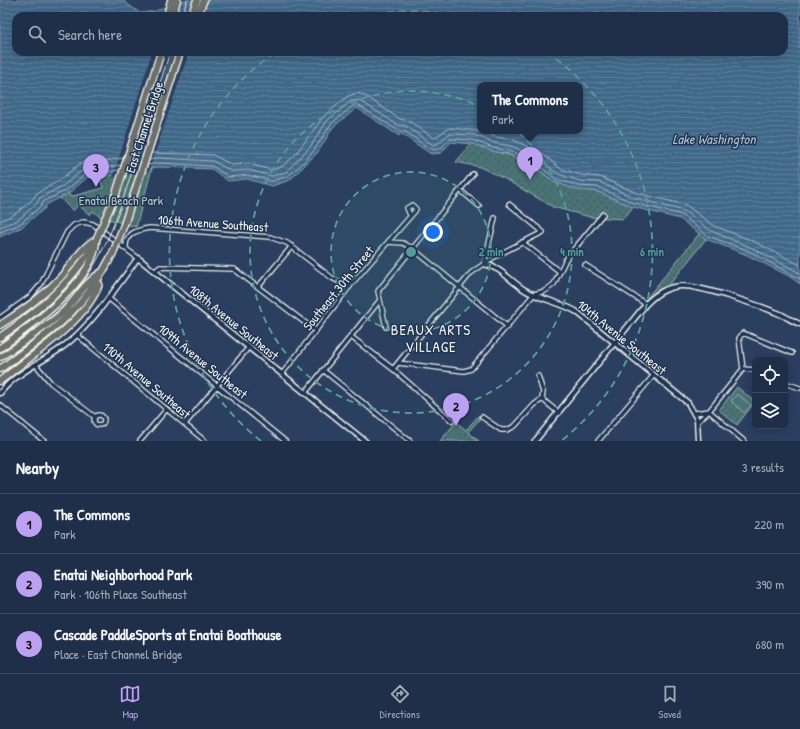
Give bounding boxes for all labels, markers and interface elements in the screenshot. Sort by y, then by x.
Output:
search box [12,12,788,56]
icon: search [26,23,48,45]
text: Search here [58,24,122,45]
street label: East Channel Bridge [121,79,167,175]
popup [477,82,583,134]
text: The Commons [492,89,568,110]
text: Park [492,110,514,128]
water label: Lake Washington [672,129,757,149]
pin: 1 [517,147,543,180]
pin: 3 [83,154,109,187]
park label: Enatai Beach Park [79,191,164,209]
street label: 106th Avenue Southeast [157,210,269,236]
your location [423,222,443,242]
street label: Southeast 30th Street [298,242,378,334]
text: 2 min [479,243,504,260]
text: 4 min [560,243,584,260]
text: 6 min [640,243,664,260]
centre of rings [404,245,418,259]
street label: 108th Avenue Southeast [185,280,283,364]
street label: 104th Avenue Southeast [573,295,671,379]
street label: 109th Avenue Southeast [154,319,252,403]
district label: BEAUX ARTS VILLAGE [391,319,471,357]
street label: 110th Avenue Southeast [99,338,195,423]
map controls [752,357,788,429]
button: locate [752,357,788,393]
pin: 2 [443,393,469,426]
button: layers [752,393,788,429]
text: Nearby [16,456,59,479]
text: 3 results [742,458,784,476]
text: The Commons [54,504,130,525]
text: 1 [27,515,31,533]
text: 220 m [754,515,784,533]
text: Park [54,525,76,543]
text: Enatai Neighborhood Park [54,564,192,585]
text: 2 [26,575,32,593]
text: 390 m [756,575,784,593]
text: Park · 106th Place Southeast [54,585,187,603]
text: Cascade PaddleSports at Enatai Boathouse [54,624,282,645]
text: 3 [26,635,32,653]
text: 680 m [756,635,784,653]
text: Place · East Channel Bridge [54,645,183,663]
tab: Map [119,683,141,721]
tab: Directions [380,683,420,721]
tab: Saved [658,683,681,721]

